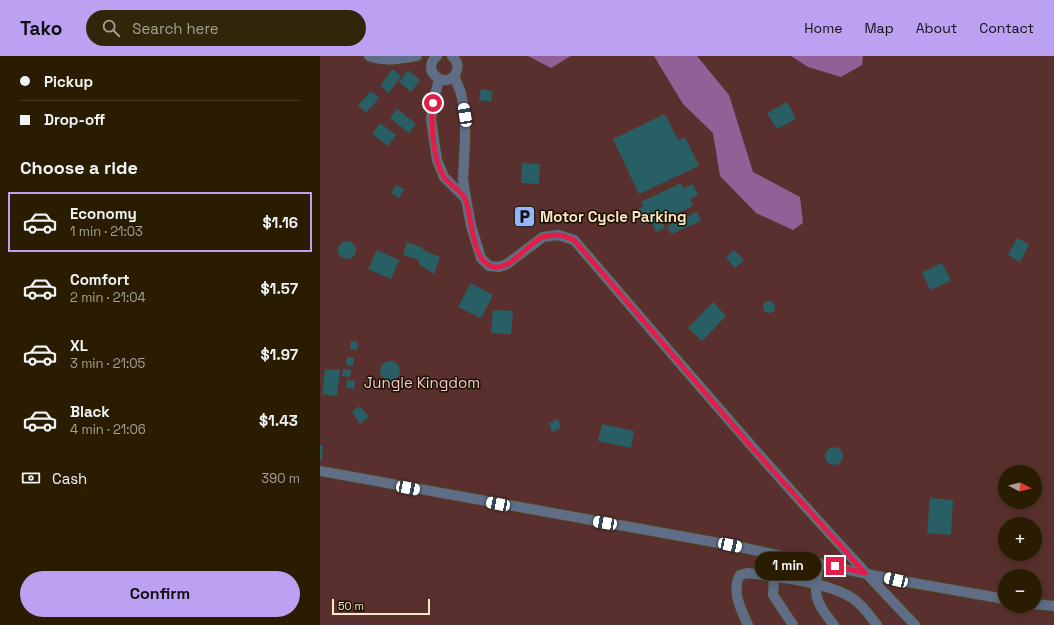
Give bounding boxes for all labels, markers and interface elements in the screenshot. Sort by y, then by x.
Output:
search box [86,10,366,46]
text: Tako [20,16,62,41]
icon: search [100,17,122,39]
text: Search here [132,19,219,38]
text: Home [804,19,842,37]
text: Map [864,19,894,37]
text: About [916,19,957,37]
text: Contact [979,19,1034,37]
text: Pickup [44,72,93,91]
route start [424,94,442,112]
car [457,102,473,128]
text: Drop-off [44,110,105,129]
text: Choose a ride [20,156,138,179]
icon: car [22,204,58,240]
text: Economy [70,204,137,223]
parking icon: Motor Cycle Parking [511,204,537,230]
place label: Motor Cycle Parking [540,207,687,226]
text: $1.16 [262,213,298,232]
text: 1 min · 21:03 [70,223,143,240]
icon: car [22,270,58,306]
text: Comfort [70,270,130,289]
text: $1.57 [261,279,298,298]
text: 2 min · 21:04 [70,289,146,306]
icon: car [22,336,58,372]
text: XL [70,336,88,355]
text: $1.97 [260,345,298,364]
text: 3 min · 21:05 [70,355,145,372]
park label: Jungle Kingdom [364,373,480,392]
icon: car [22,402,58,438]
text: Black [70,402,110,421]
text: $1.43 [259,411,298,430]
text: 4 min · 21:06 [70,421,146,438]
north arrow [998,465,1042,509]
map controls [998,465,1042,613]
icon: cash [20,467,42,489]
text: Cash [52,469,87,488]
text: 390 m [261,470,300,487]
car [395,480,421,496]
car [485,496,511,512]
car [592,515,618,531]
button: + [998,517,1042,561]
car [717,537,743,553]
callout: 1 min [755,552,821,580]
text: 1 min [772,557,804,574]
route end [826,557,844,575]
button: − [998,569,1042,613]
button: Confirm [20,571,300,617]
car [883,571,909,589]
scale bar [332,597,430,616]
text: 50 m [338,599,364,613]

